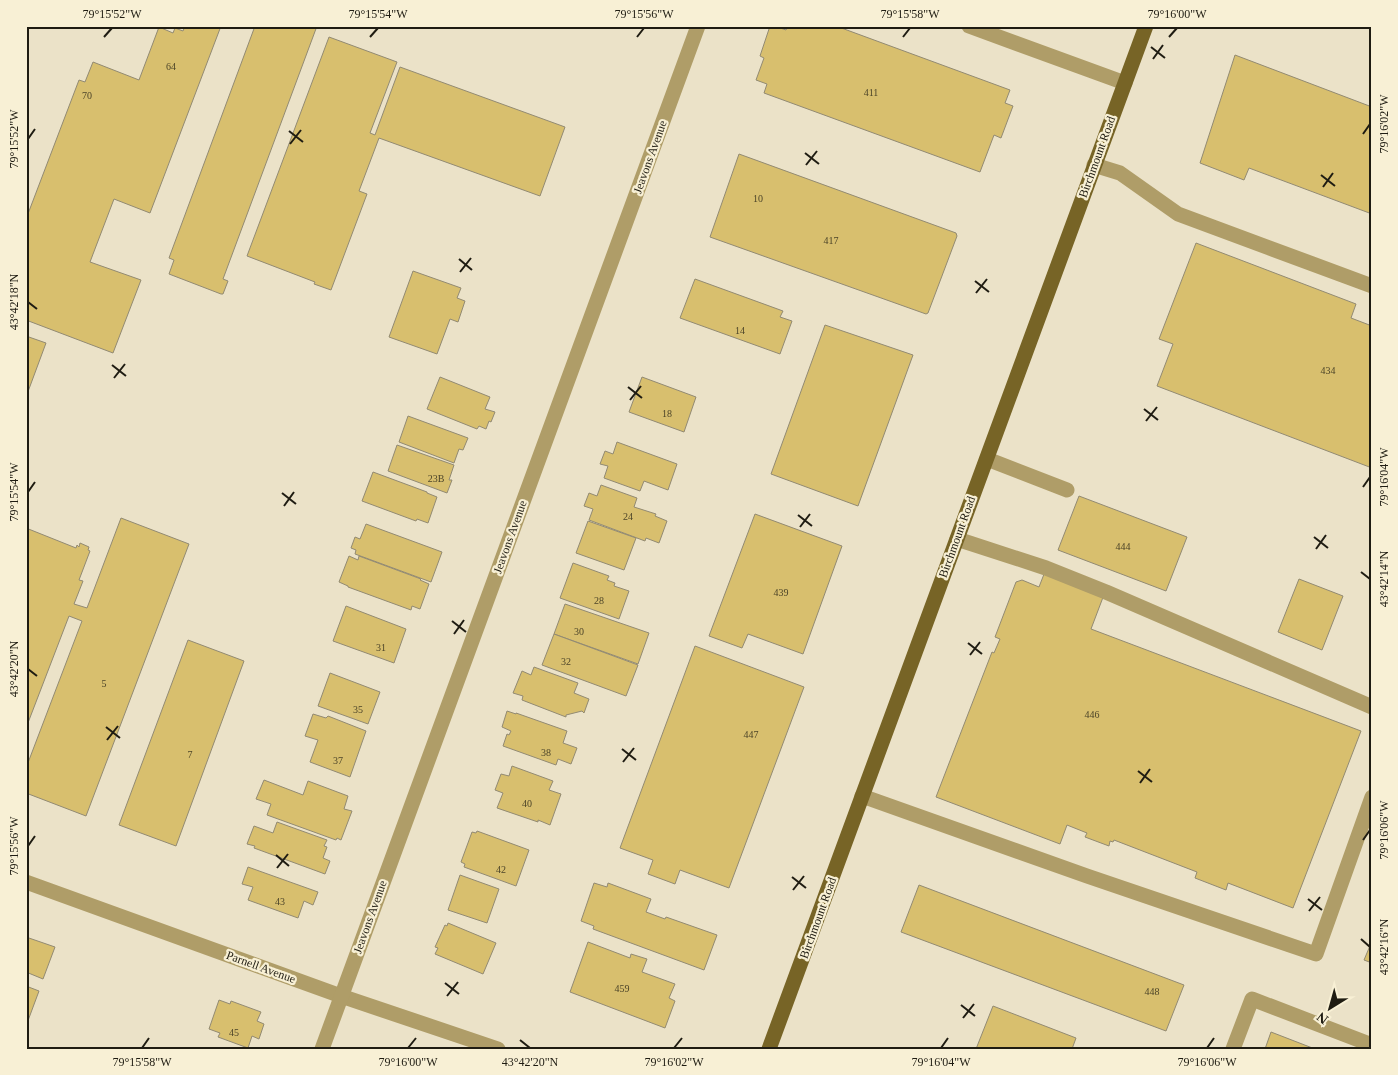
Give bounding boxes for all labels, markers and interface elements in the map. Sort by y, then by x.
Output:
text: 79°15'52"W [82,7,142,21]
text: 79°15'54"W [348,7,408,21]
text: 79°15'56"W [614,7,674,21]
text: 79°15'58"W [880,7,940,21]
text: 79°16'00"W [1147,7,1207,21]
house number: 64 [166,61,176,72]
house number: 411 [864,87,878,98]
house number: 70 [82,90,92,101]
text: 79°16'02"W [1377,94,1391,154]
text: 79°15'52"W [7,109,21,169]
street label: Birchmount Road [1076,114,1118,200]
street label: Jeavons Avenue [630,119,670,195]
house number: 10 [753,193,763,204]
house number: 417 [824,235,839,246]
text: 43°42'18"N [7,273,21,330]
house number: 14 [735,325,745,336]
house number: 434 [1321,365,1336,376]
house number: 18 [662,408,672,419]
text: 79°16'04"W [1377,447,1391,507]
text: 79°15'54"W [7,462,21,522]
house number: 23B [428,473,445,484]
street label: Birchmount Road [936,494,978,580]
street label: Jeavons Avenue [490,499,530,575]
house number: 24 [623,511,633,522]
house number: 444 [1116,541,1131,552]
text: 43°42'14"N [1377,550,1391,607]
house number: 439 [774,587,789,598]
house number: 28 [594,595,604,606]
house number: 30 [574,626,584,637]
text: 43°42'20"N [7,640,21,697]
house number: 31 [376,642,386,653]
house number: 32 [561,656,571,667]
house number: 5 [102,678,107,689]
house number: 35 [353,704,363,715]
house number: 446 [1085,709,1100,720]
house number: 447 [744,729,759,740]
house number: 38 [541,747,551,758]
house number: 7 [188,749,193,760]
house number: 37 [333,755,343,766]
house number: 40 [522,798,532,809]
text: 79°16'06"W [1377,800,1391,860]
text: 79°15'56"W [7,816,21,876]
house number: 42 [496,864,506,875]
street label: Birchmount Road [797,875,839,961]
street label: Jeavons Avenue [350,879,390,955]
house number: 43 [275,896,285,907]
text: 43°42'16"N [1377,918,1391,975]
street label: Parnell Avenue [224,948,298,986]
north arrow [1306,982,1356,1032]
house number: 459 [615,983,630,994]
house number: 448 [1145,986,1160,997]
text: N [1314,1009,1331,1027]
house number: 45 [229,1027,239,1038]
text: 79°15'58"W [112,1055,172,1069]
text: 79°16'00"W [378,1055,438,1069]
text: 43°42'20"N [502,1055,559,1069]
text: 79°16'02"W [644,1055,704,1069]
text: 79°16'04"W [911,1055,971,1069]
text: 79°16'06"W [1177,1055,1237,1069]

